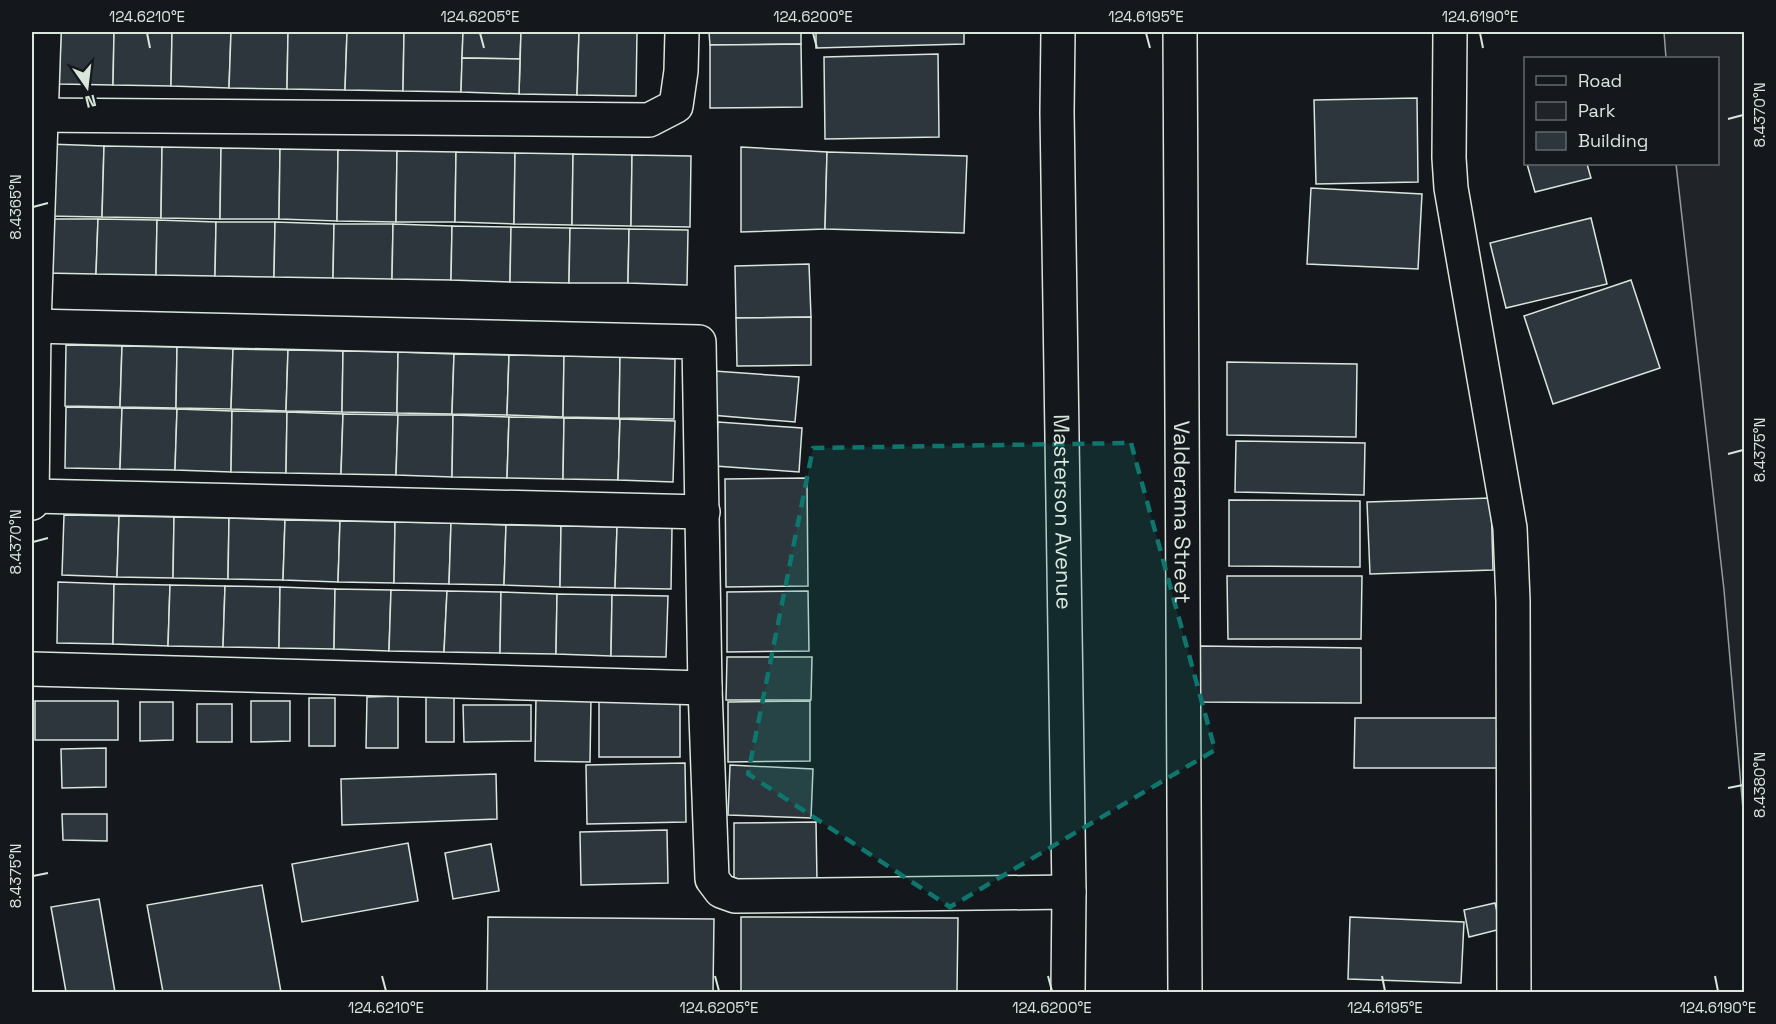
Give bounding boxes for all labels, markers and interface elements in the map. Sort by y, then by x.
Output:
text: 124.6210°E [109,7,185,26]
text: 124.6205°E [441,7,519,26]
text: 124.6200°E [773,7,853,26]
text: 124.6195°E [1108,7,1184,26]
text: 124.6190°E [1442,7,1518,26]
north arrow [57,57,117,117]
legend [1524,57,1719,165]
text: Road [1578,69,1622,92]
text: 8.4370°N [1750,82,1769,148]
text: N [83,90,98,113]
text: Park [1578,99,1616,122]
text: Building [1578,129,1648,152]
text: 8.4365°N [6,174,25,240]
street label: Masterson Avenue [1048,414,1079,610]
text: 8.4375°N [1750,418,1769,482]
street label: Valderama Street [1168,420,1197,604]
text: 8.4370°N [6,509,25,575]
text: 8.4380°N [1750,752,1769,818]
text: 8.4375°N [6,844,25,908]
text: 124.6210°E [348,998,424,1017]
text: 124.6205°E [680,998,758,1017]
text: 124.6200°E [1012,998,1092,1017]
text: 124.6195°E [1347,998,1423,1017]
text: 124.6190°E [1680,998,1756,1017]

